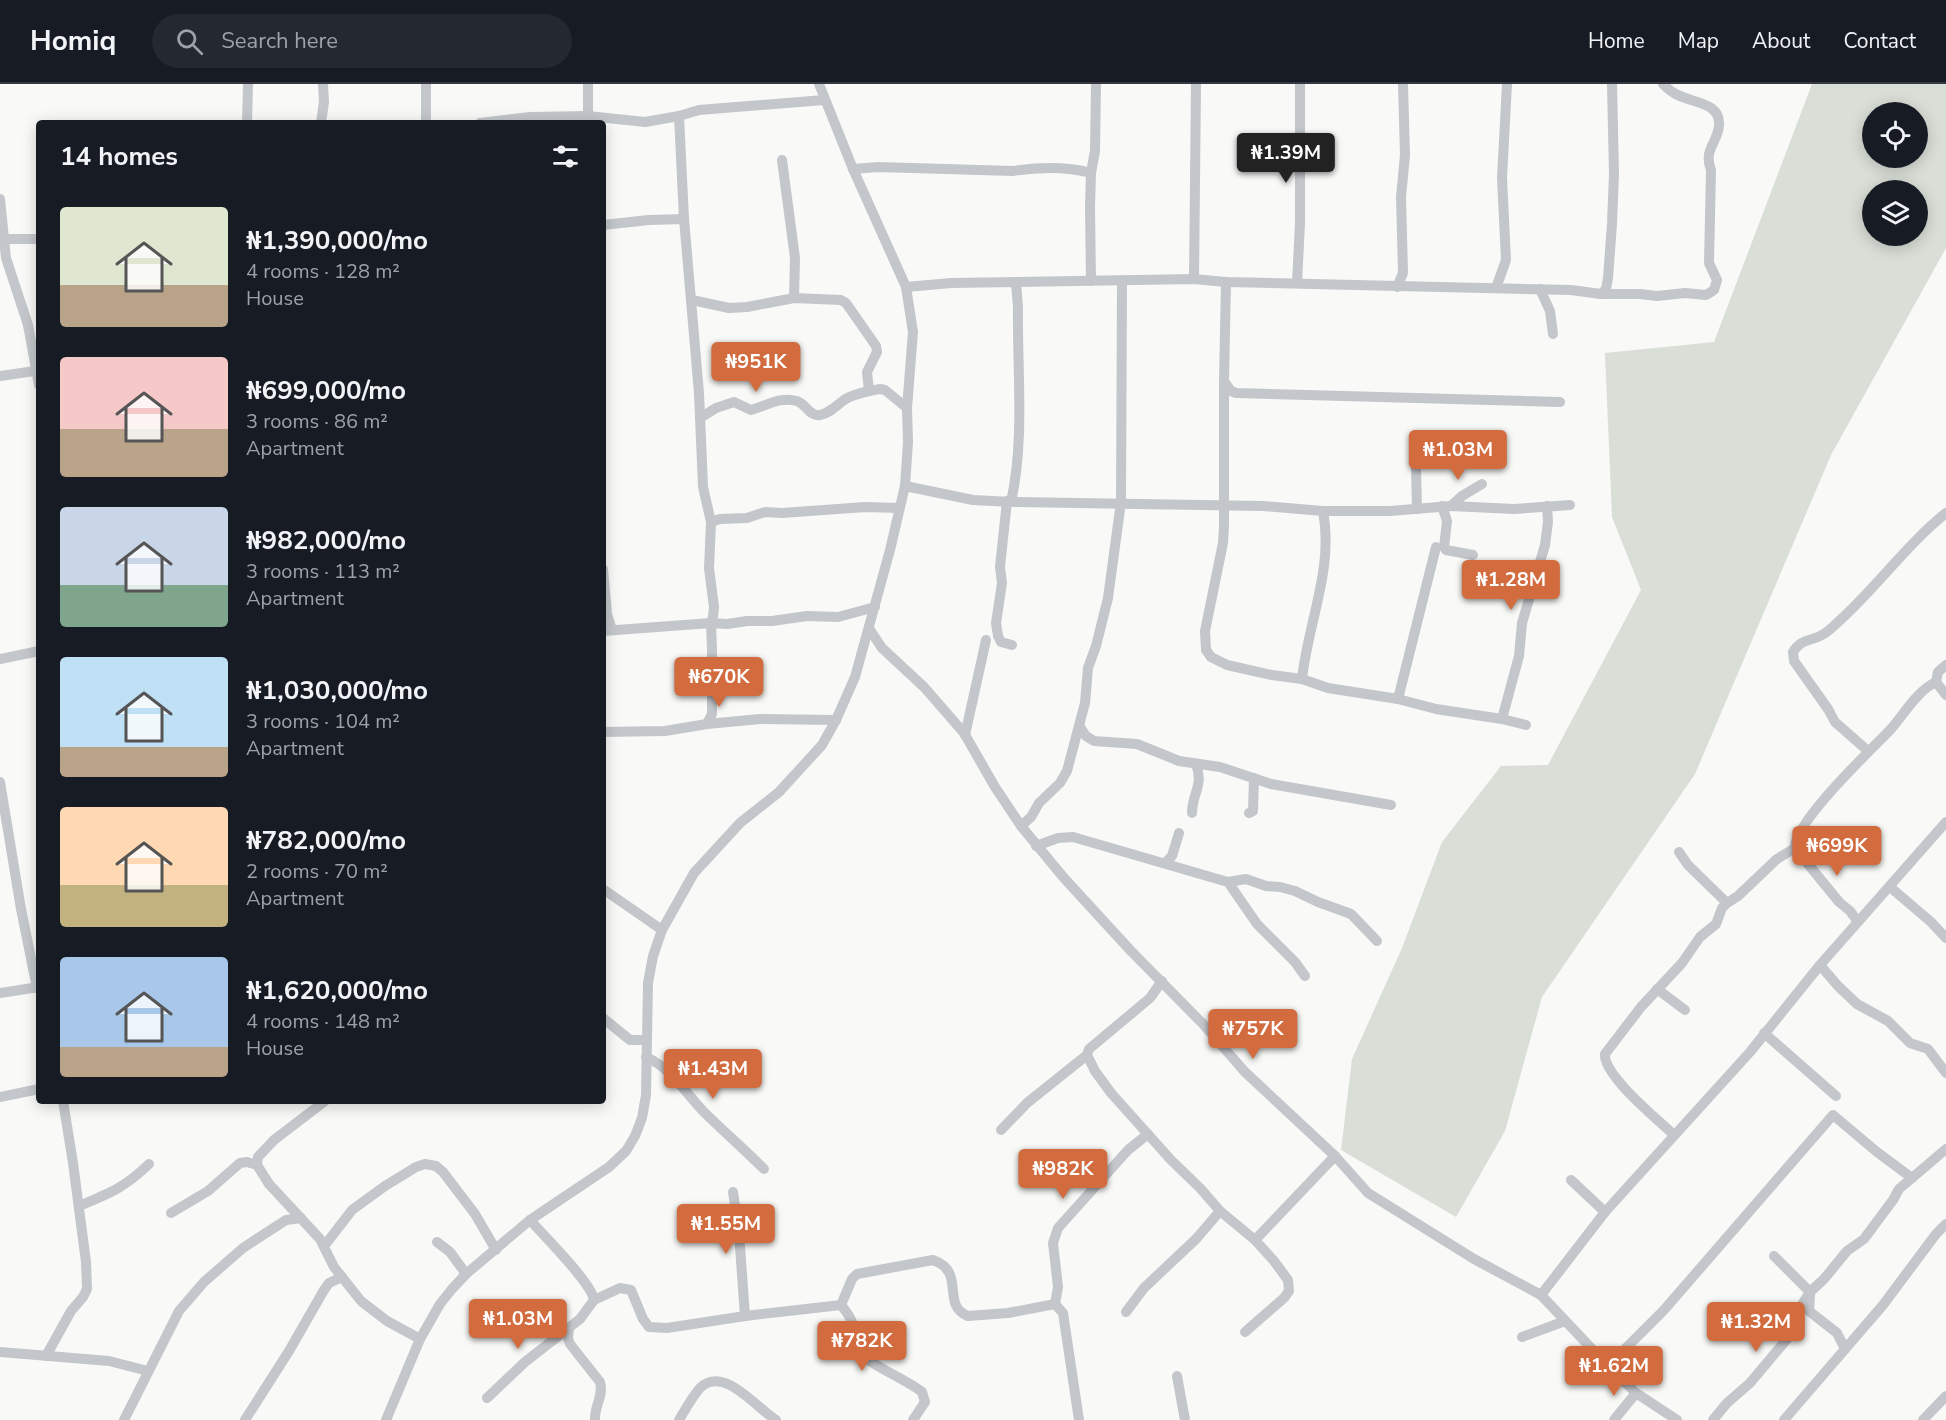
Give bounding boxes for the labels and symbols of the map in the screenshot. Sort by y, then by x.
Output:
pin: ₦1.39M [1237,133,1335,184]
pin: ₦951K [714,342,798,393]
pin: ₦1.03M [1409,430,1507,481]
pin: ₦1.28M [1462,560,1560,611]
pin: ₦670K [677,657,761,708]
pin: ₦699K [1795,826,1879,877]
pin: ₦757K [1211,1009,1295,1060]
pin: ₦1.43M [664,1049,762,1100]
pin: ₦982K [1021,1149,1105,1200]
pin: ₦1.55M [677,1204,775,1255]
pin: ₦1.03M [469,1299,567,1350]
pin: ₦1.32M [1707,1302,1805,1353]
pin: ₦782K [820,1321,904,1372]
pin: ₦1.62M [1565,1346,1663,1397]

